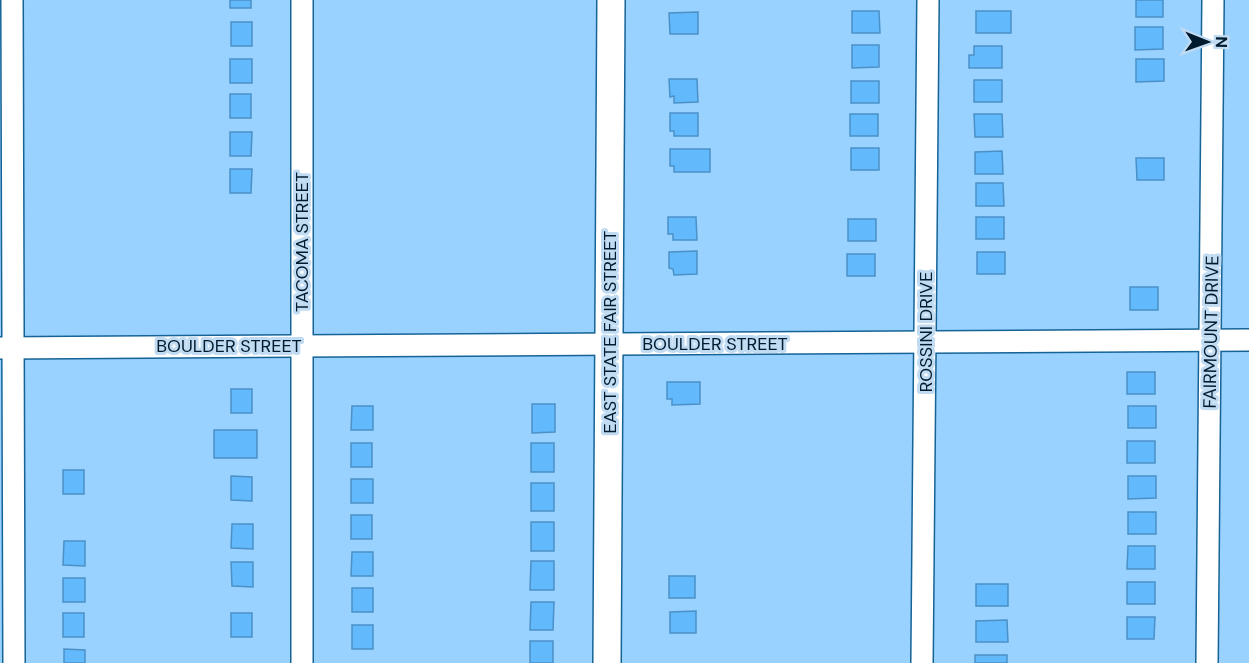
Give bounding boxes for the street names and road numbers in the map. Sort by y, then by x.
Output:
street label: TACOMA STREET [290,172,314,312]
street label: EAST STATE FAIR STREET [598,231,622,433]
street label: FAIRMOUNT DRIVE [1198,255,1224,409]
street label: ROSSINI DRIVE [914,272,938,392]
street label: BOULDER STREET [642,332,788,356]
street label: BOULDER STREET [156,334,302,358]

